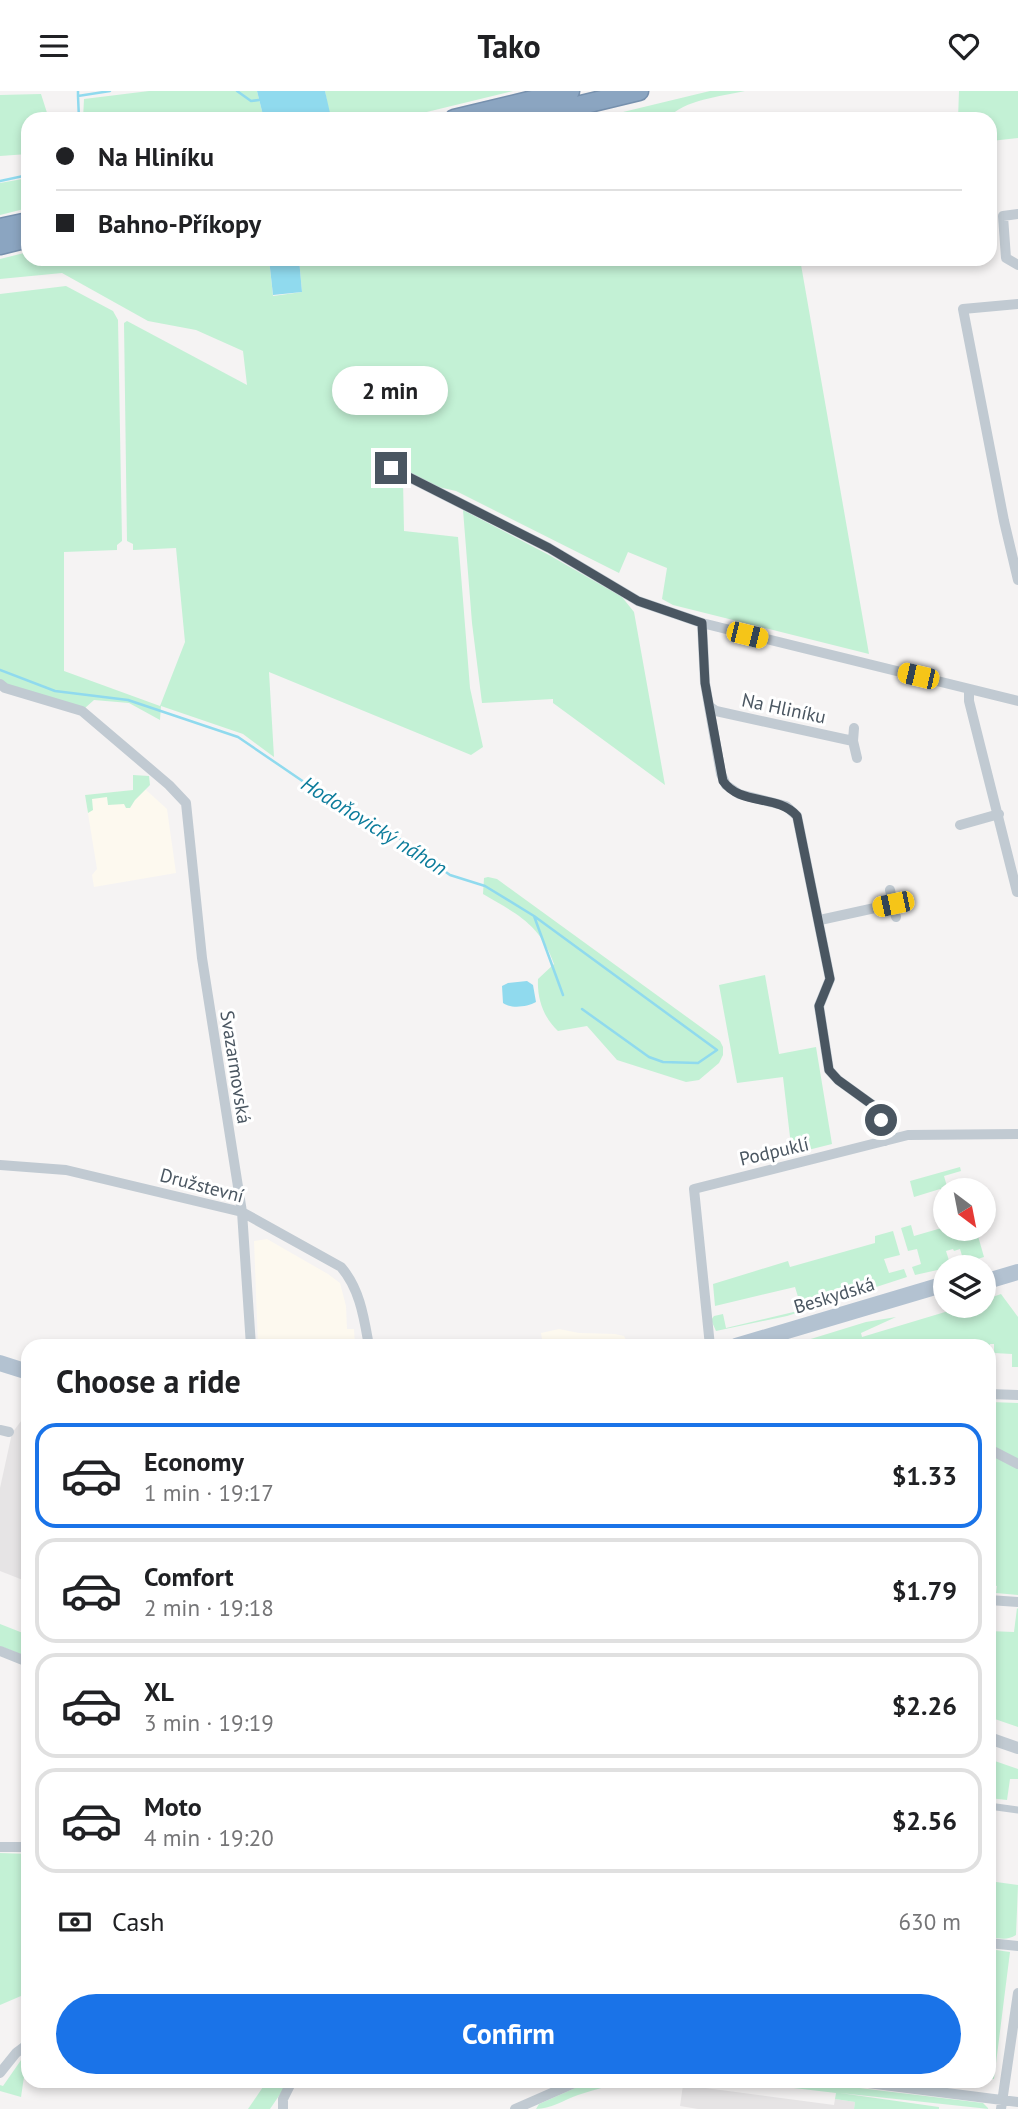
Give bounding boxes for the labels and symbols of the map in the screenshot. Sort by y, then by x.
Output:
callout: 2 min [333,367,449,415]
route end [375,452,407,484]
car [725,620,770,650]
car [896,661,941,691]
street label: Na Hliníku [740,687,828,729]
water label: Hodoňovický náhon [296,770,452,881]
car [871,889,916,919]
street label: Svazarmovská [215,1009,257,1125]
route start [865,1104,897,1136]
street label: Podpuklí [737,1131,811,1171]
street label: Družstevní [157,1162,247,1208]
north arrow [933,1178,996,1241]
street label: Beskydská [791,1271,877,1319]

